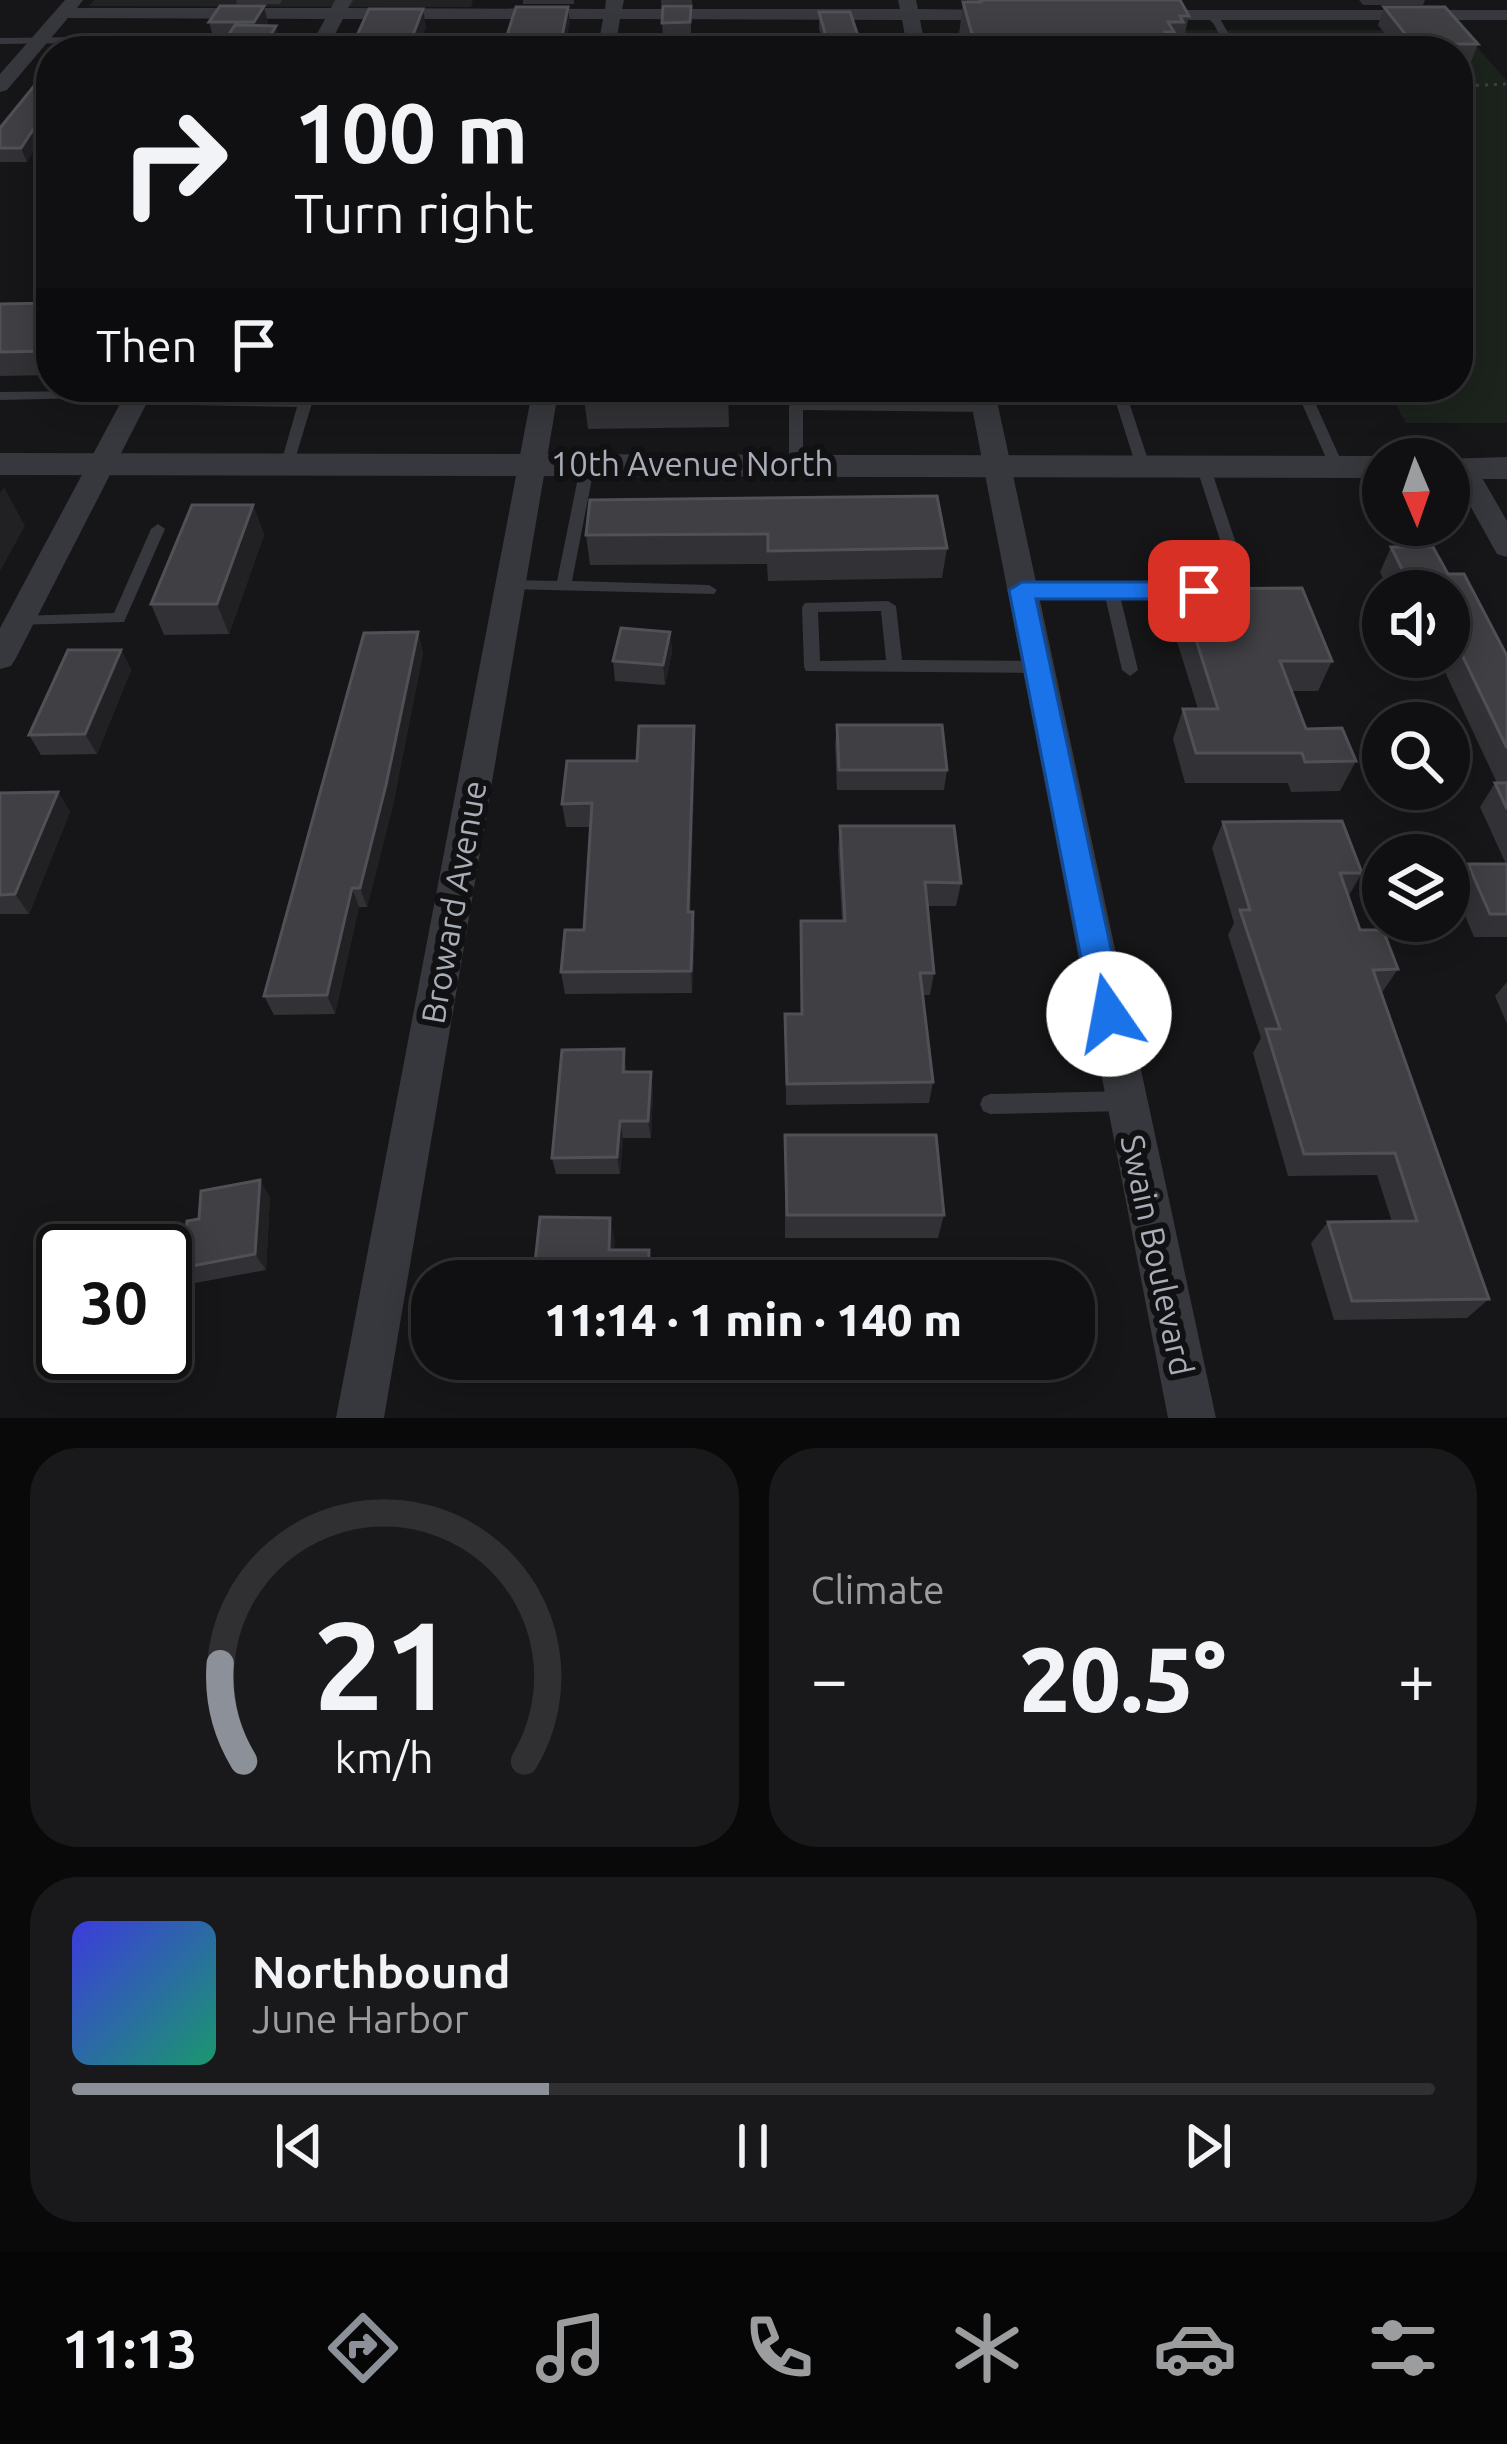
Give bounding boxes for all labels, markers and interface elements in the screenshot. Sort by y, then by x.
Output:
icon: right [96,84,252,240]
text: 100 m [294,85,528,179]
text: Turn right [294,183,534,243]
icon: arrive [221,312,287,378]
text: Then [96,320,197,371]
north arrow [1362,438,1470,546]
map controls [1362,438,1470,942]
street label: 10th Avenue North [551,445,833,482]
pin [1148,540,1250,642]
icon: arrive [1166,558,1232,624]
button: sound [1362,570,1470,678]
button: search [1362,702,1470,810]
street label: Broward Avenue [413,778,493,1026]
button: layers [1362,834,1470,942]
position arrow [1046,951,1172,1077]
street label: Swain Boulevard [1114,1131,1202,1379]
speed limit sign: 30 [36,1224,192,1380]
text: 11:14 · 1 min · 140 m [544,1294,962,1345]
text: Climate [811,1568,945,1611]
text: 21 [314,1594,455,1734]
text: 20.5° [1019,1628,1226,1729]
text: − [811,1641,848,1715]
text: + [1398,1641,1435,1715]
text: km/h [335,1732,434,1780]
text: Northbound [252,1946,511,1997]
text: June Harbor [252,1997,469,2040]
icon: previous [266,2113,332,2179]
icon: pause [720,2113,786,2179]
icon: next [1175,2113,1241,2179]
icon: directions [321,2306,405,2390]
icon: music [529,2306,613,2390]
icon: phone [737,2306,821,2390]
icon: climate [945,2306,1029,2390]
icon: car [1153,2306,1237,2390]
icon: filters [1361,2306,1445,2390]
text: 11:13 [62,2318,197,2378]

